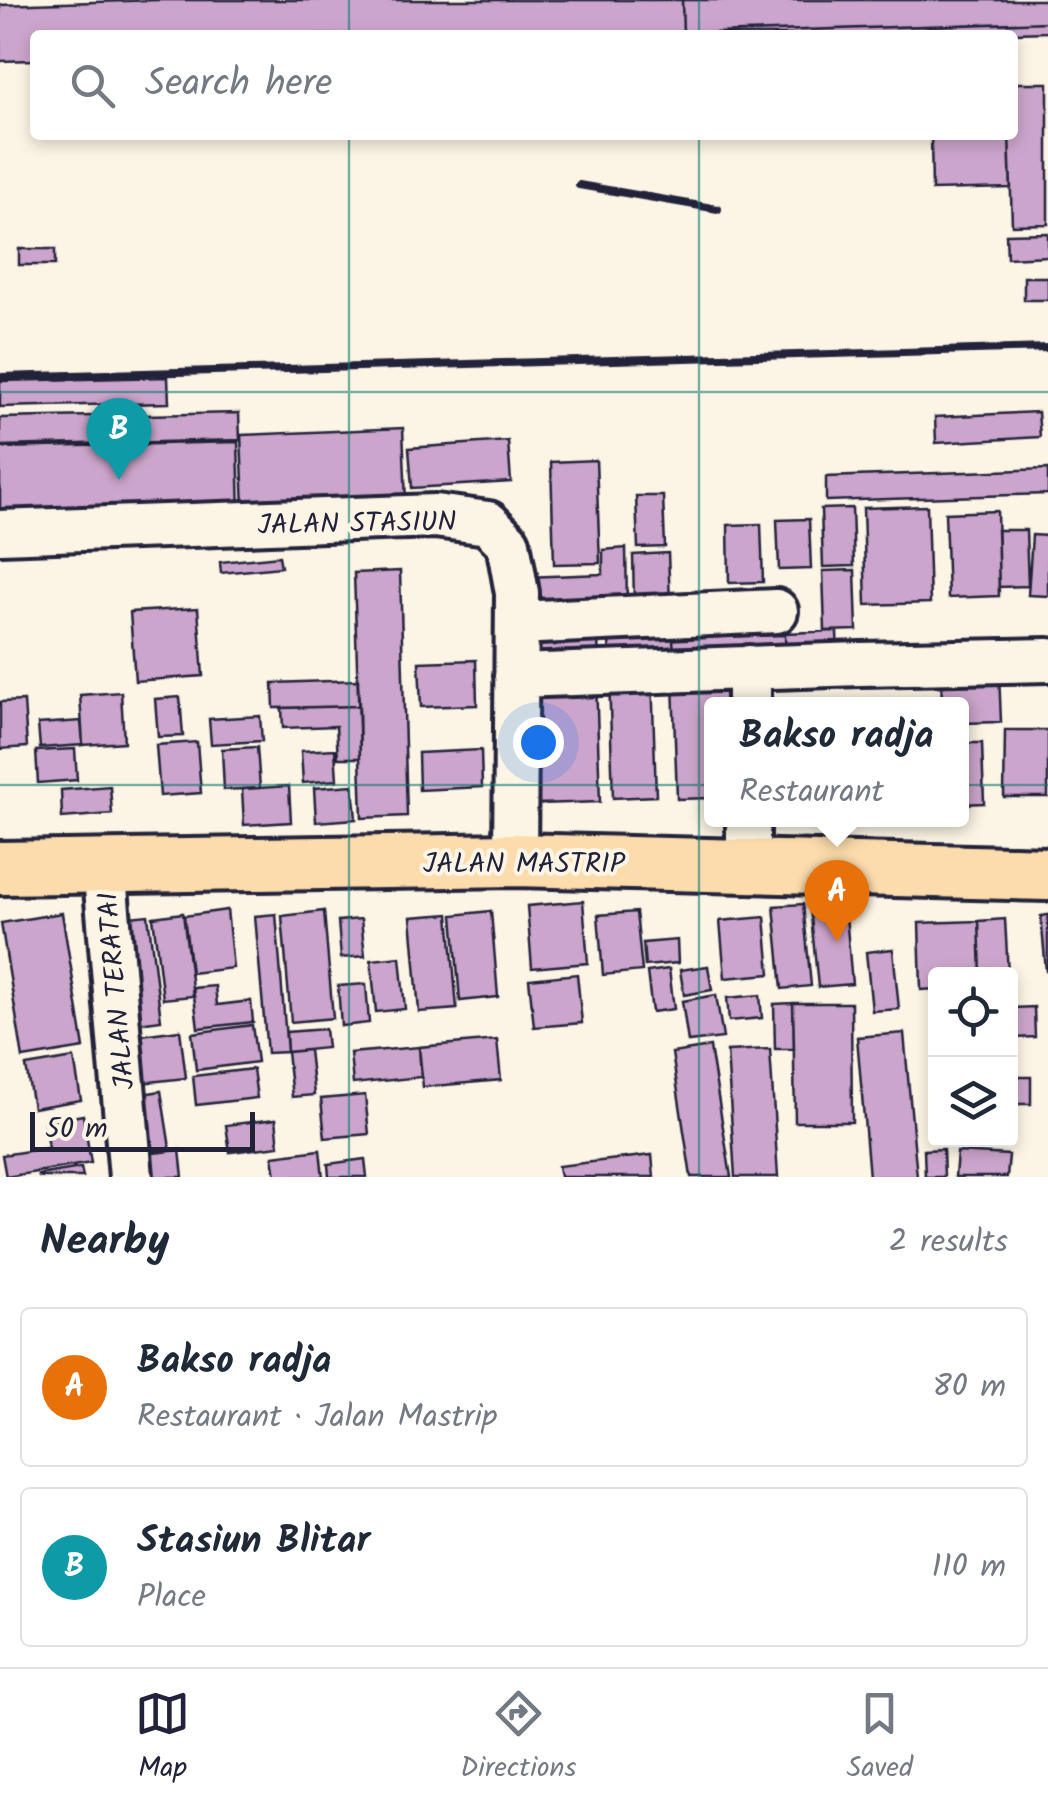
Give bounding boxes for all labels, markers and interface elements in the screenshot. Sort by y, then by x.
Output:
search box [30,30,1018,140]
text: Search here [145,55,332,115]
icon: search [65,58,120,113]
pin: B [86,398,152,480]
street label: JALAN STASIUN [257,500,457,549]
popup [704,697,969,827]
text: Bakso radja [739,707,934,767]
your location [513,717,564,768]
text: Restaurant [739,767,884,818]
street label: JALAN MASTRIP [423,842,626,887]
pin: A [804,860,870,942]
street label: JALAN TERATAI [86,890,149,1091]
map controls [928,967,1018,1147]
button: locate [928,967,1018,1057]
button: layers [928,1057,1018,1147]
scale bar [30,1107,255,1152]
text: 50 m [45,1107,108,1152]
text: Nearby [40,1209,169,1276]
text: 2 results [889,1217,1008,1268]
text: Bakso radja [137,1332,331,1392]
text: A [64,1362,85,1413]
text: 80 m [932,1362,1006,1413]
text: Restaurant · Jalan Mastrip [137,1392,497,1443]
text: Stasiun Blitar [137,1512,370,1572]
text: B [65,1542,84,1593]
text: 110 m [932,1542,1006,1593]
text: Place [137,1572,206,1623]
tab: Map [135,1686,190,1791]
tab: Directions [460,1686,576,1791]
tab: Saved [847,1686,913,1791]

